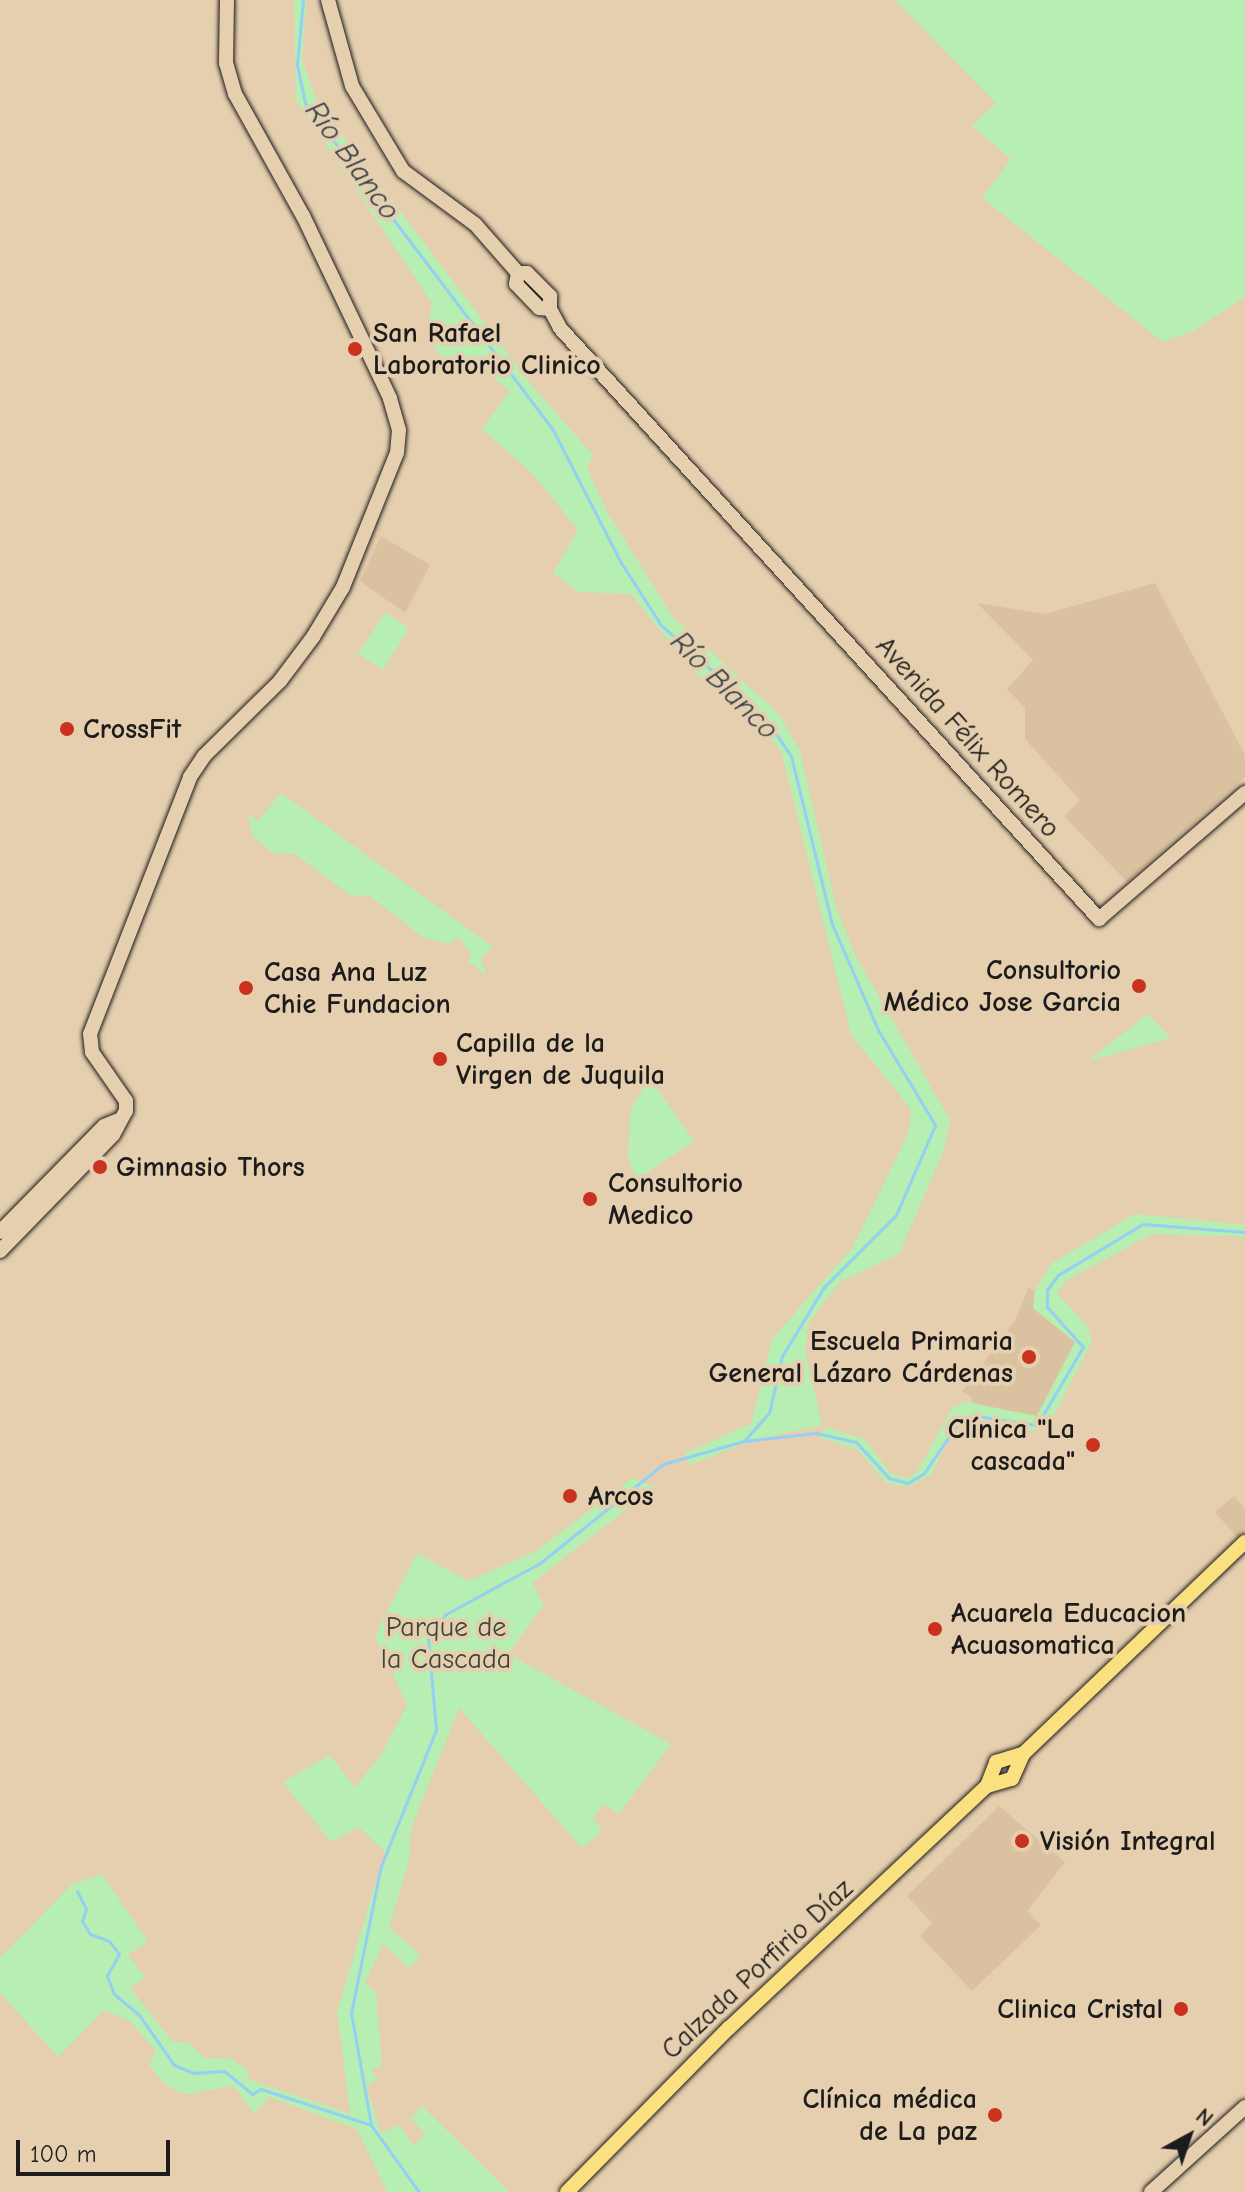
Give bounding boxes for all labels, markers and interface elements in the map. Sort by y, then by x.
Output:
water label: Río Blanco [297,95,407,227]
place label: San Rafael Laboratorio Clinico [373,316,601,382]
marker: San Rafael Laboratorio Clinico [344,338,366,360]
water label: Río Blanco [662,624,786,748]
street label: Avenida Félix Romero [869,629,1067,845]
place label: CrossFit [83,712,181,746]
marker: CrossFit [58,720,76,738]
place label: Consultorio Médico Jose Garcia [884,953,1121,1019]
place label: Casa Ana Luz Chie Fundacion [264,955,451,1021]
marker: Consultorio Médico Jose Garcia [1128,975,1150,997]
marker: Casa Ana Luz Chie Fundacion [235,977,257,999]
place label: Capilla de la Virgen de Juquila [456,1026,665,1092]
marker: Capilla de la Virgen de Juquila [431,1050,449,1068]
place label: Gimnasio Thors [116,1150,305,1184]
marker: Gimnasio Thors [91,1158,109,1176]
place label: Consultorio Medico [608,1166,743,1232]
marker: Consultorio Medico [579,1188,601,1210]
place label: Escuela Primaria General Lázaro Cárdenas [708,1324,1013,1390]
marker: Escuela Primaria General Lázaro Cárdenas [1020,1348,1038,1366]
place label: Clínica "La cascada" [948,1412,1075,1478]
marker: Clínica "La cascada" [1082,1434,1104,1456]
place label: Arcos [588,1479,653,1513]
marker: Arcos [559,1485,581,1507]
place label: Acuarela Educacion Acuasomatica [951,1596,1186,1662]
park label: Parque de la Cascada [381,1610,511,1676]
marker: Acuarela Educacion Acuasomatica [926,1620,944,1638]
place label: Visión Integral [1040,1824,1216,1858]
marker: Visión Integral [1011,1830,1033,1852]
street label: Calzada Porfirio Díaz [654,1872,860,2066]
place label: Clinica Cristal [997,1992,1163,2026]
marker: Clinica Cristal [1170,1998,1192,2020]
place label: Clínica médica de La paz [803,2082,977,2148]
north arrow [1149,2096,1229,2176]
text: N [1191,2103,1218,2132]
marker: Clínica médica de La paz [984,2104,1006,2126]
scale bar [20,2124,174,2174]
text: 100 m [30,2140,97,2168]

